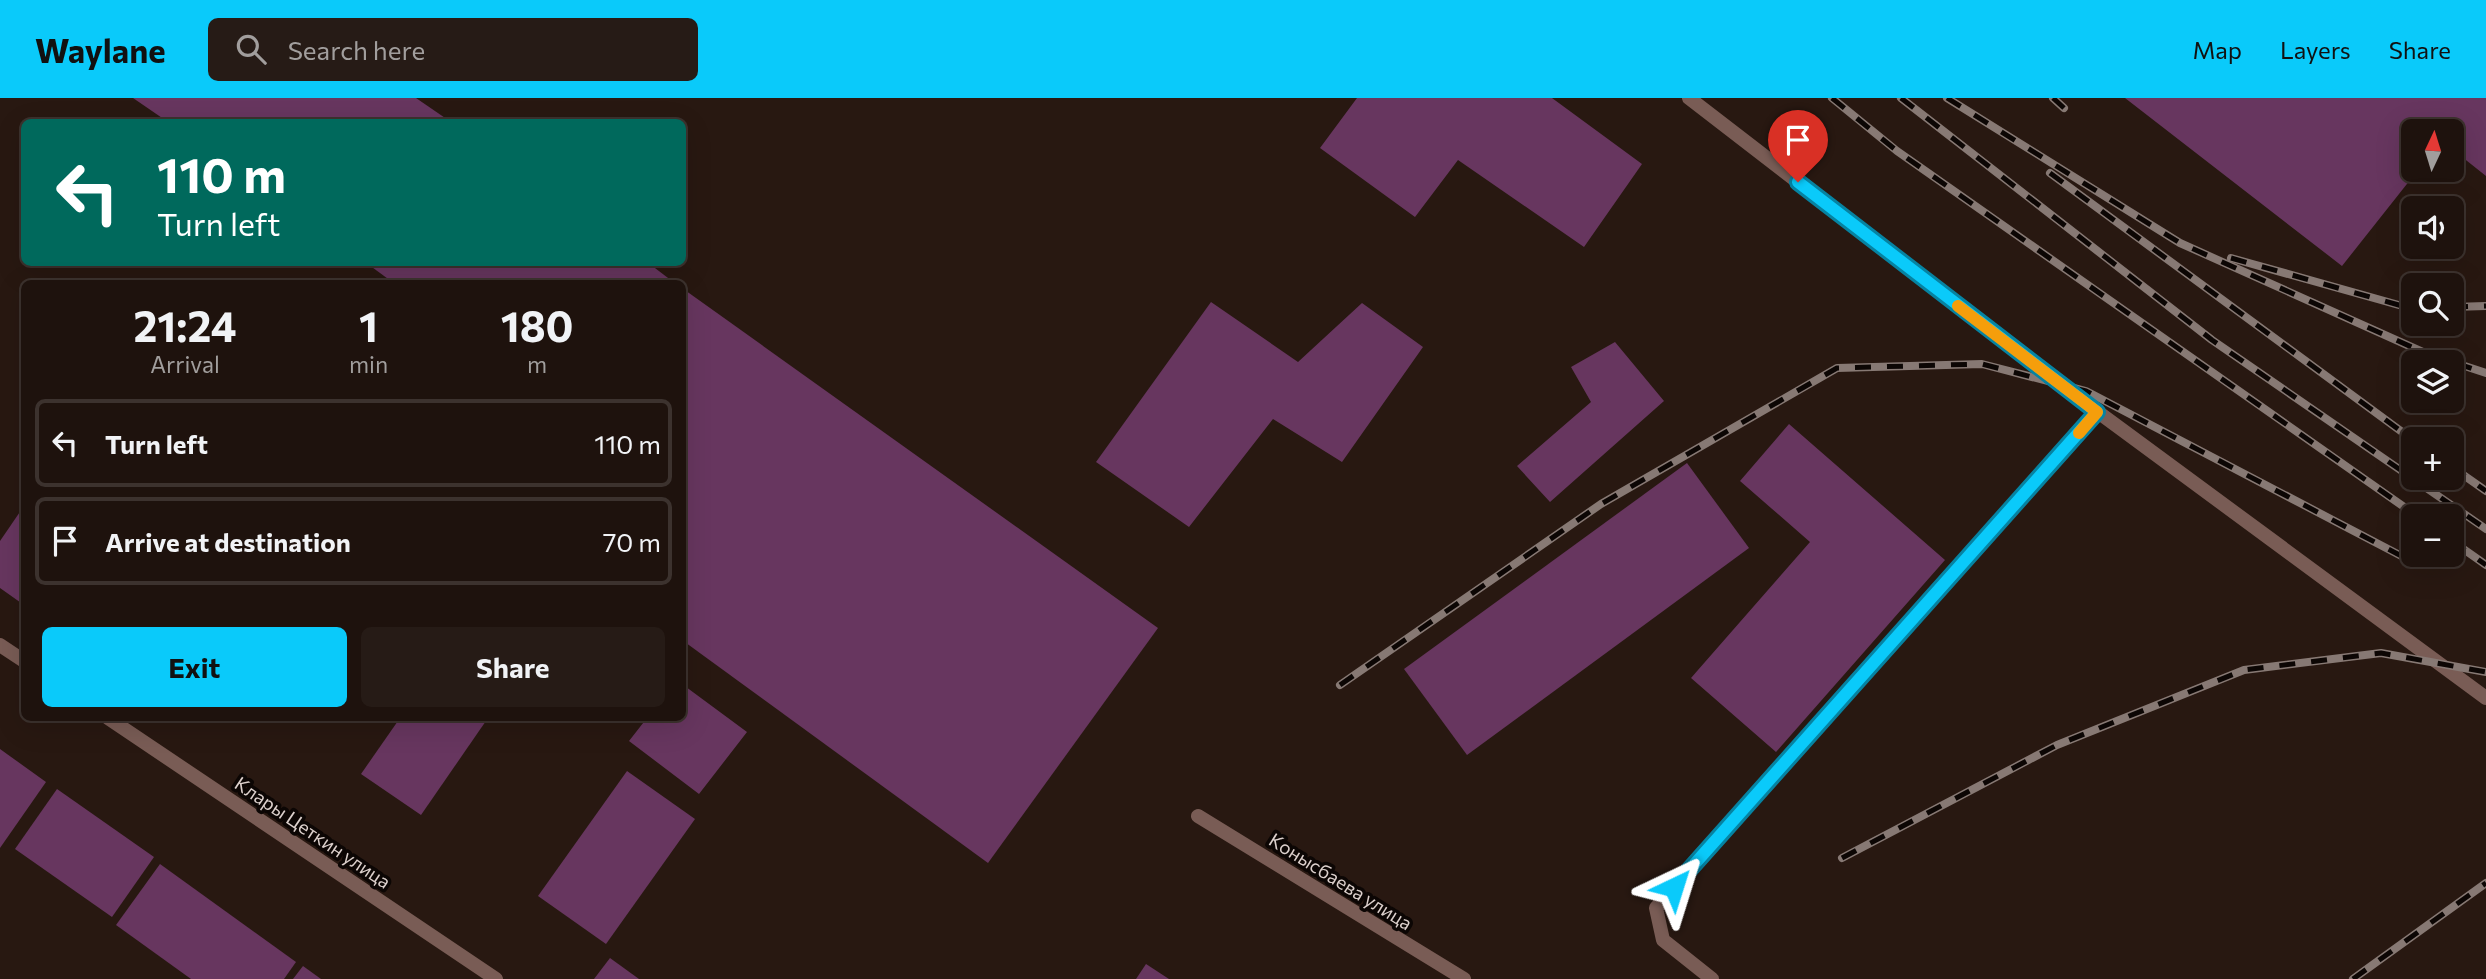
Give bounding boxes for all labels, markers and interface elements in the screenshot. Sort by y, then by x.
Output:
search box [208,18,698,81]
text: Waylane [35,29,166,70]
icon: search [232,30,270,68]
text: Search here [288,34,425,65]
text: Map [2193,35,2242,64]
text: Layers [2280,35,2351,64]
text: Share [2389,35,2451,64]
pin [1768,110,1828,182]
north arrow [2401,119,2464,182]
map controls [2401,119,2464,567]
icon: arrive [1779,121,1817,159]
text: 110 m [157,143,286,203]
icon: left [42,147,133,238]
button: sound [2401,196,2464,259]
text: Turn left [157,203,281,243]
button: search [2401,273,2464,336]
text: 21:24 [133,299,237,351]
text: 1 [359,299,378,351]
text: 180 [501,299,574,351]
text: Arrival [150,350,220,378]
text: min [349,350,388,378]
text: m [527,350,547,378]
button: layers [2401,350,2464,413]
icon: left [46,424,84,462]
button: + [2401,427,2464,490]
text: Turn left [105,428,208,459]
text: 110 m [594,428,661,459]
button: − [2401,504,2464,567]
icon: arrive [46,522,84,560]
text: Arrive at destination [105,526,351,557]
text: 70 m [603,526,661,557]
button: Exit [42,627,347,707]
button: Share [361,627,665,707]
street label: Клары Цеткин улица [231,771,395,893]
street label: Конысбаева улица [1265,828,1417,934]
position arrow [1637,850,1711,924]

